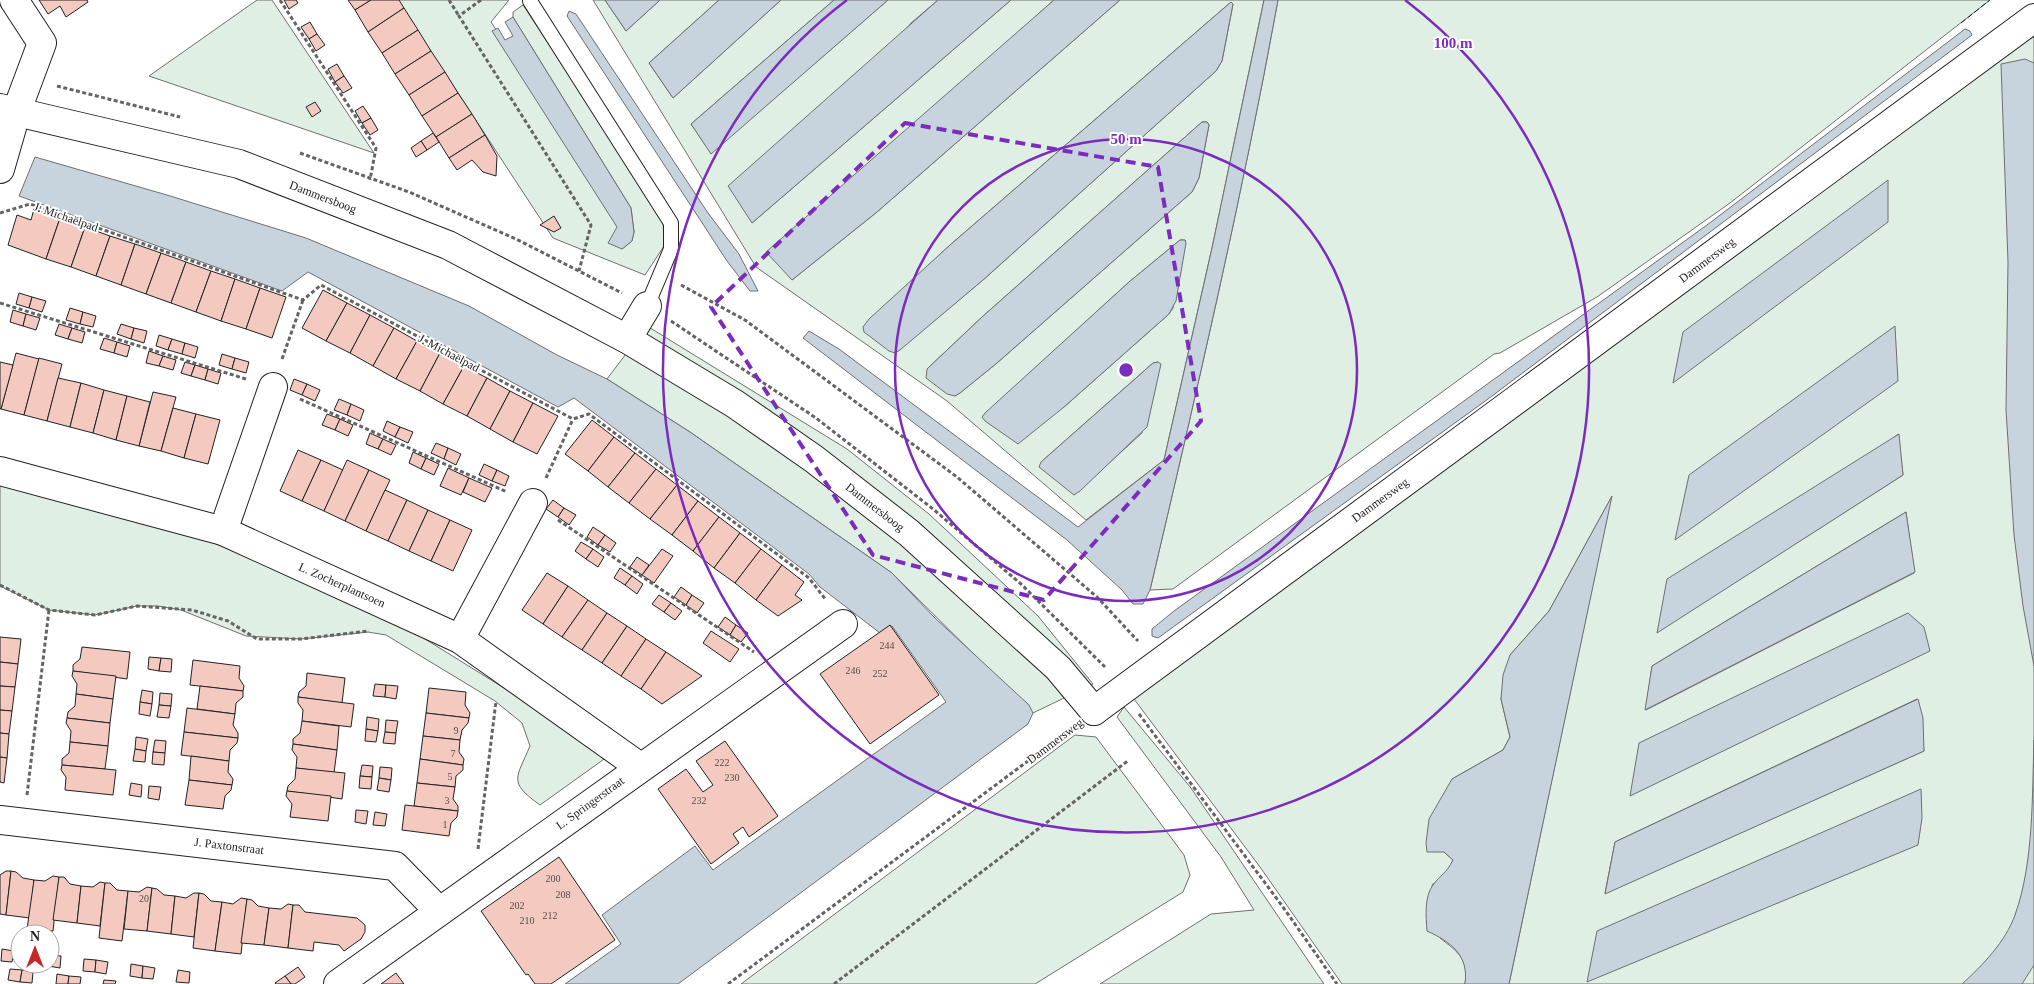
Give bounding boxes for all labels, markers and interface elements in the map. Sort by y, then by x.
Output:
text: 100 m [1434,35,1473,51]
text: 50 m [1110,131,1142,147]
street label: Dammersboog [288,178,358,216]
street label: J. Michaëlpad [32,199,100,235]
street label: Dammersweg [1676,234,1738,286]
street label: J. Michaëlpad [416,331,482,375]
centre of rings [1117,361,1135,379]
street label: Dammersweg [1349,475,1411,525]
street label: Dammersboog [843,480,907,534]
street label: L. Zocherplantsoen [297,560,387,610]
house number: 244 [880,640,895,651]
house number: 246 [846,665,861,676]
house number: 252 [873,668,888,679]
street label: Dammersweg [1024,715,1086,767]
house number: 9 [454,725,459,736]
house number: 7 [451,748,456,759]
house number: 222 [715,757,730,768]
house number: 5 [448,771,453,782]
house number: 230 [725,772,740,783]
street label: L. Springerstraat [553,773,627,832]
house number: 3 [445,795,450,806]
house number: 232 [692,795,707,806]
house number: 1 [443,819,448,830]
street label: J. Paxtonstraat [193,835,265,857]
house number: 200 [546,873,561,884]
house number: 208 [556,889,571,900]
house number: 20 [139,893,149,904]
house number: 202 [510,900,525,911]
house number: 212 [543,910,558,921]
house number: 210 [520,915,535,926]
north arrow [10,924,60,974]
text: N [30,929,40,944]

